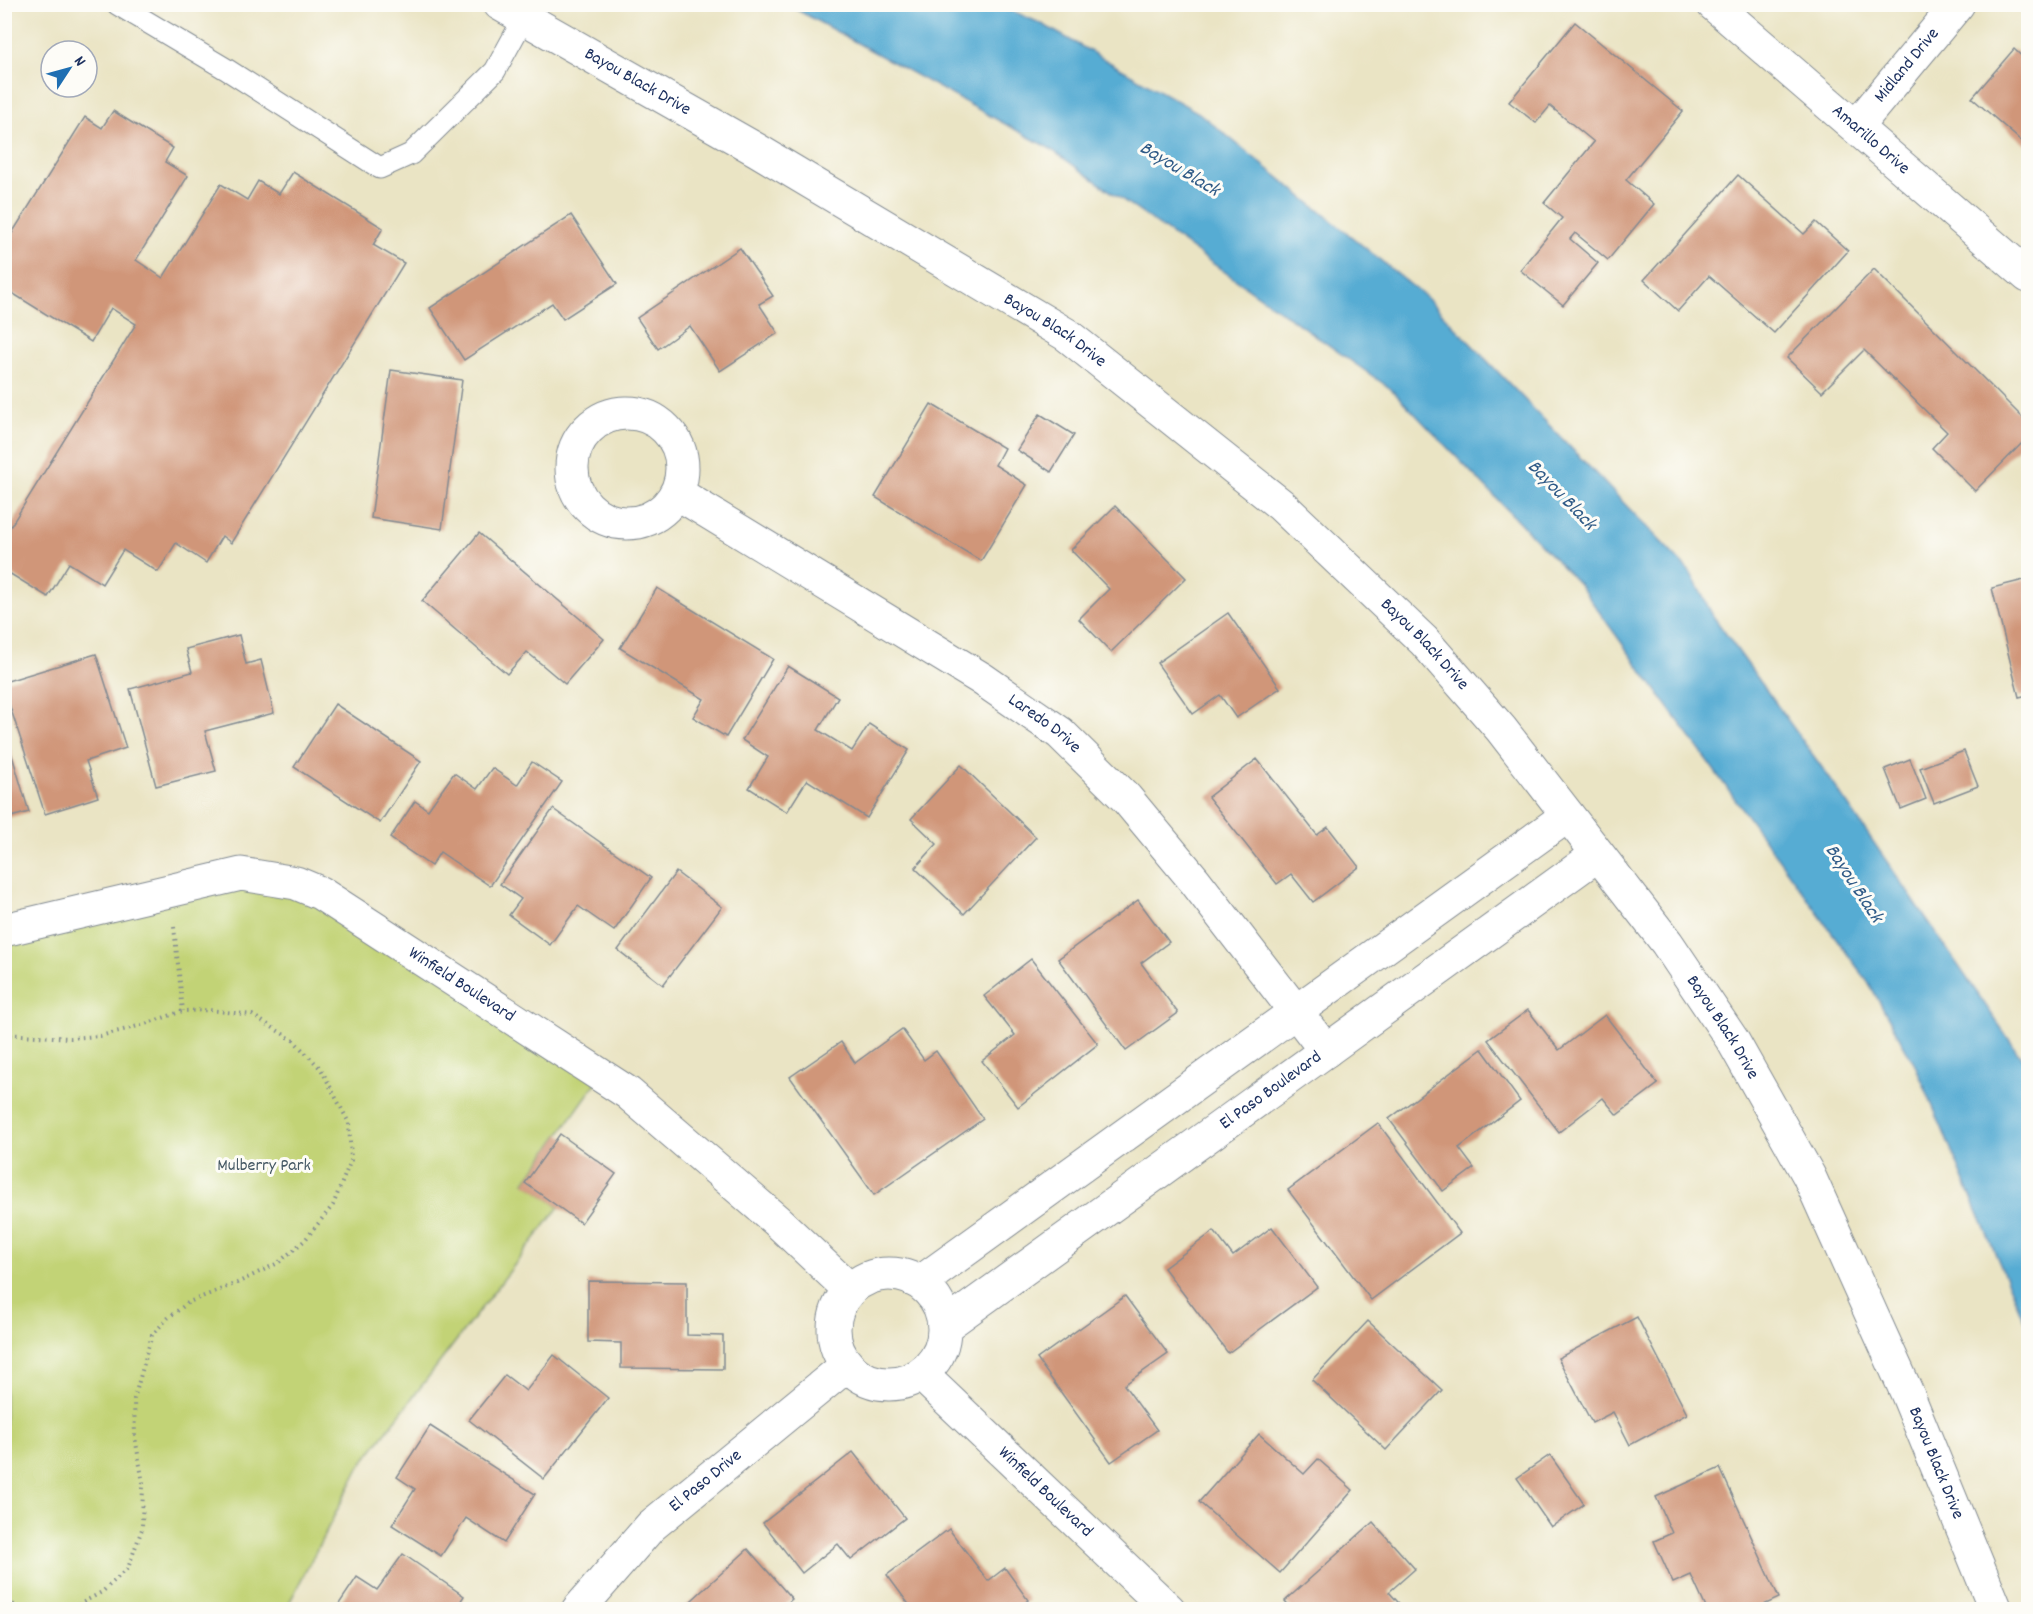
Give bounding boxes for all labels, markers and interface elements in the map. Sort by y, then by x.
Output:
street label: Midland Drive [1869,22,1946,108]
north arrow [39,39,99,99]
street label: Bayou Black Drive [579,42,695,122]
text: N [67,52,91,72]
street label: Amarillo Drive [1826,99,1915,181]
water label: Bayou Black [1134,135,1226,206]
street label: Bayou Black Drive [999,287,1112,374]
water label: Bayou Black [1520,454,1603,539]
street label: Bayou Black Drive [1374,593,1474,696]
street label: Laredo Drive [1003,688,1086,759]
water label: Bayou Black [1817,839,1890,930]
street label: Winfield Boulevard [403,941,520,1029]
street label: Bayou Black Drive [1680,970,1765,1084]
street label: El Paso Boulevard [1215,1045,1327,1136]
park label: Mulberry Park [217,1154,311,1179]
street label: Bayou Black Drive [1902,1403,1970,1523]
street label: Winfield Boulevard [992,1441,1098,1544]
street label: El Paso Drive [664,1444,748,1519]

